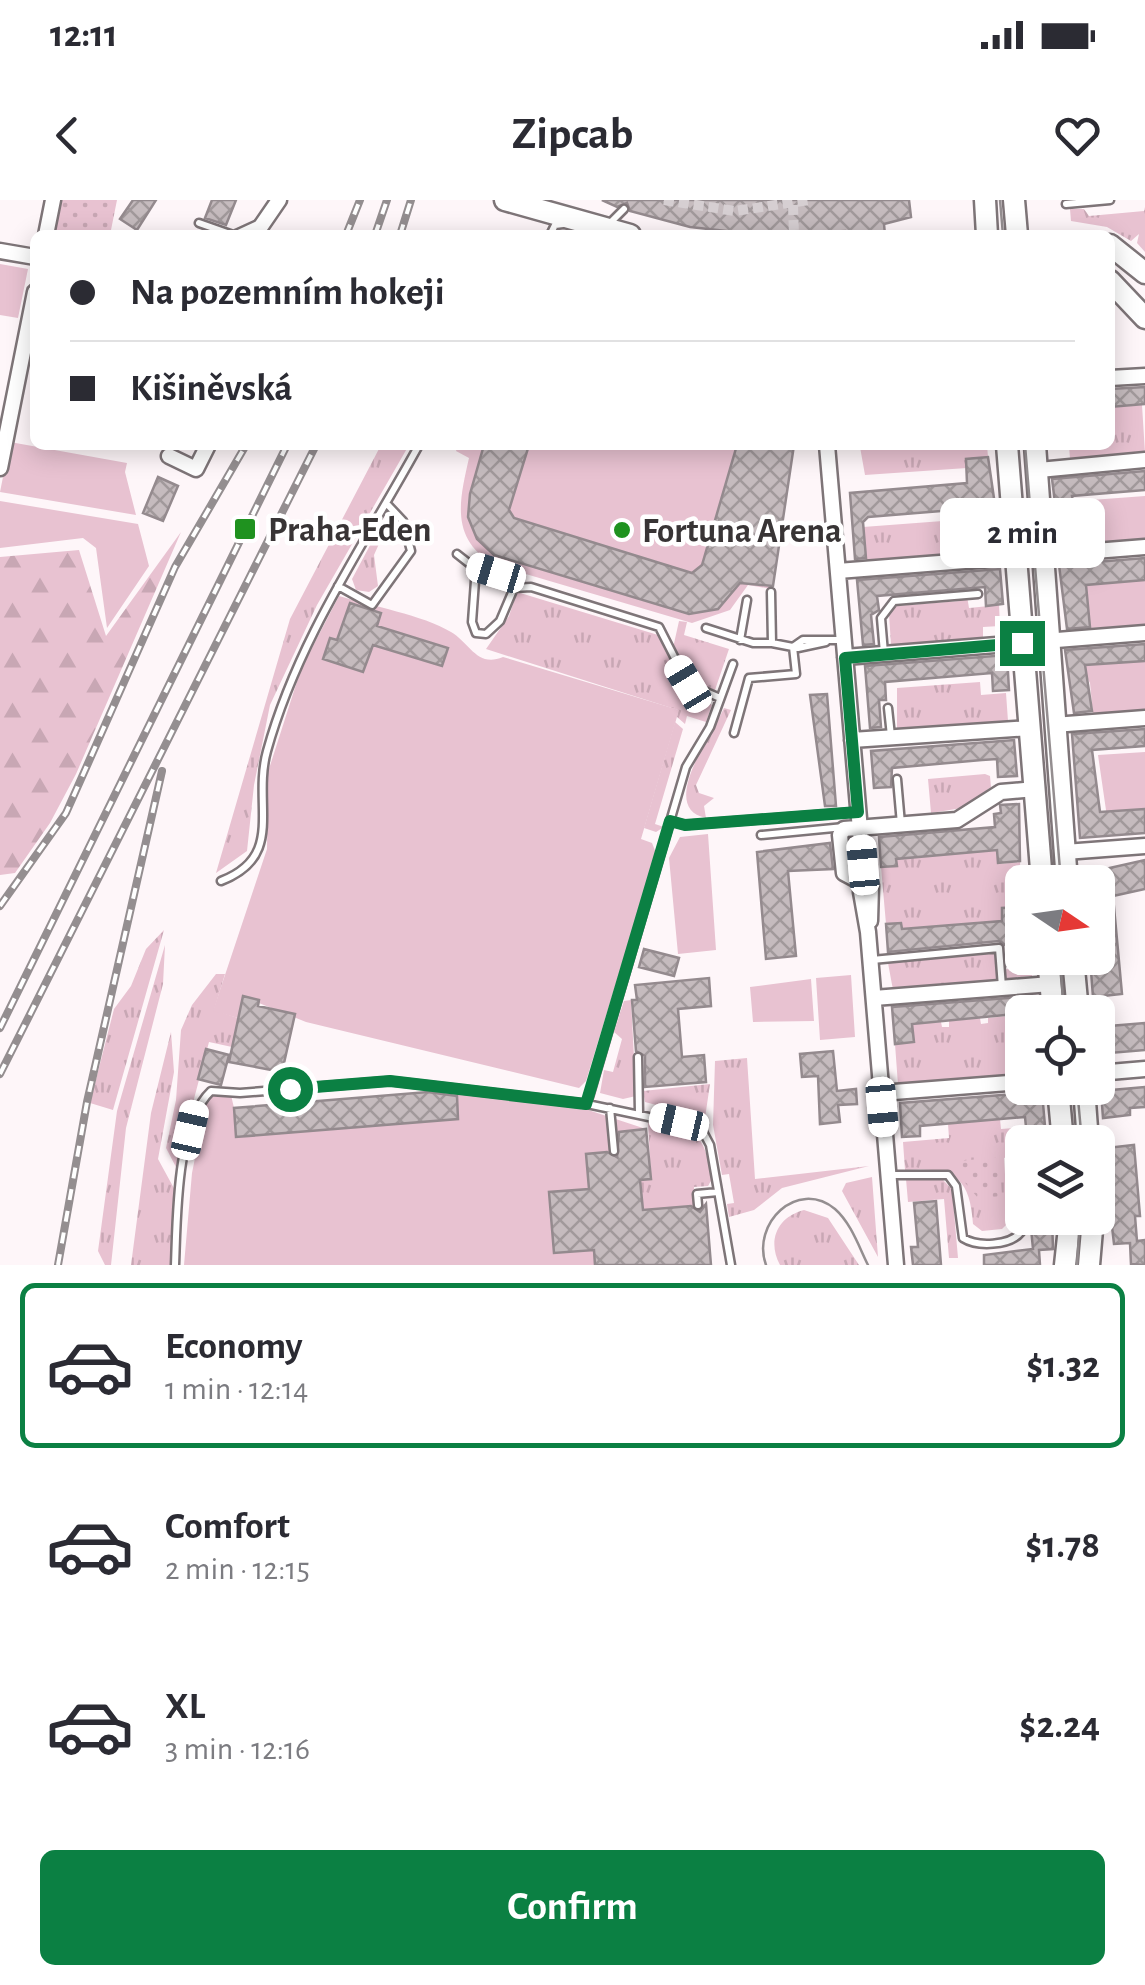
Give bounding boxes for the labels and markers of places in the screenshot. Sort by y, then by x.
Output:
place label: Praha-Eden [268,513,432,548]
place label: Fortuna Arena [642,514,842,549]
marker: Praha-Eden [232,516,258,542]
marker: Fortuna Arena [611,519,633,541]

